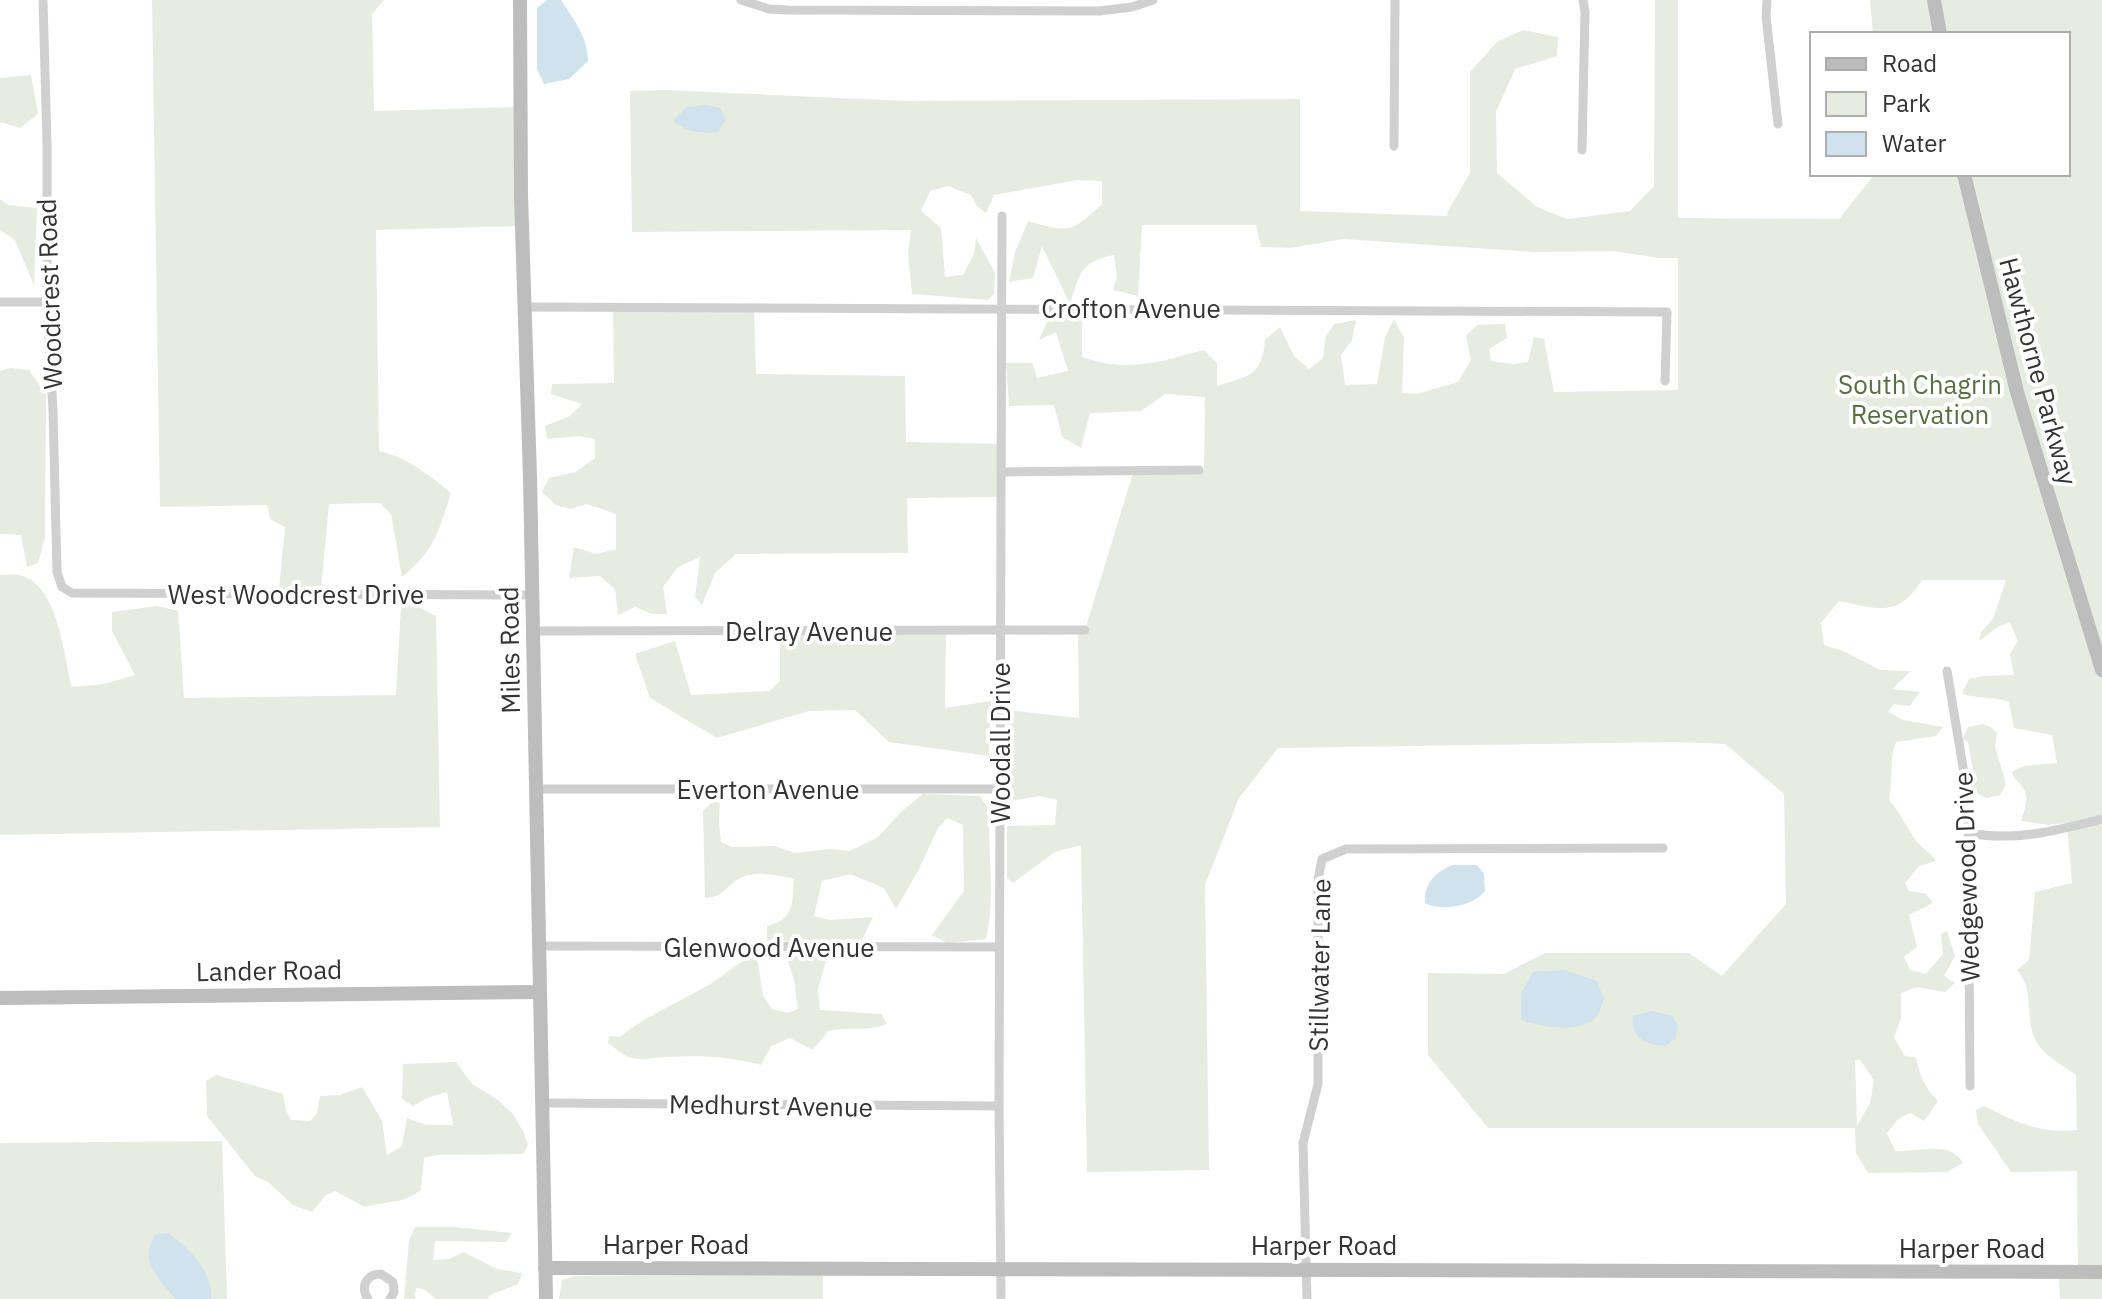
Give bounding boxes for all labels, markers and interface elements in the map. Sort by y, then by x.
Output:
legend [1810,32,2070,176]
text: Road [1882,47,1937,79]
text: Park [1882,87,1931,119]
text: Water [1882,127,1946,159]
street label: Woodcrest Road [29,198,69,390]
street label: Hawthorne Parkway [1992,253,2086,489]
street label: Crofton Avenue [1041,291,1221,325]
park label: South Chagrin Reservation [1838,367,2002,431]
street label: West Woodcrest Drive [168,577,424,611]
street label: Miles Road [491,586,527,714]
street label: Delray Avenue [725,614,893,648]
street label: Woodall Drive [983,662,1017,824]
street label: Wedgewood Drive [1945,771,1987,983]
street label: Everton Avenue [677,772,859,806]
street label: Stillwater Lane [1300,878,1338,1052]
street label: Glenwood Avenue [663,930,875,964]
street label: Lander Road [195,952,343,988]
street label: Medhurst Avenue [669,1086,873,1124]
street label: Harper Road [603,1227,749,1261]
street label: Harper Road [1251,1228,1397,1262]
street label: Harper Road [1899,1231,2045,1265]

